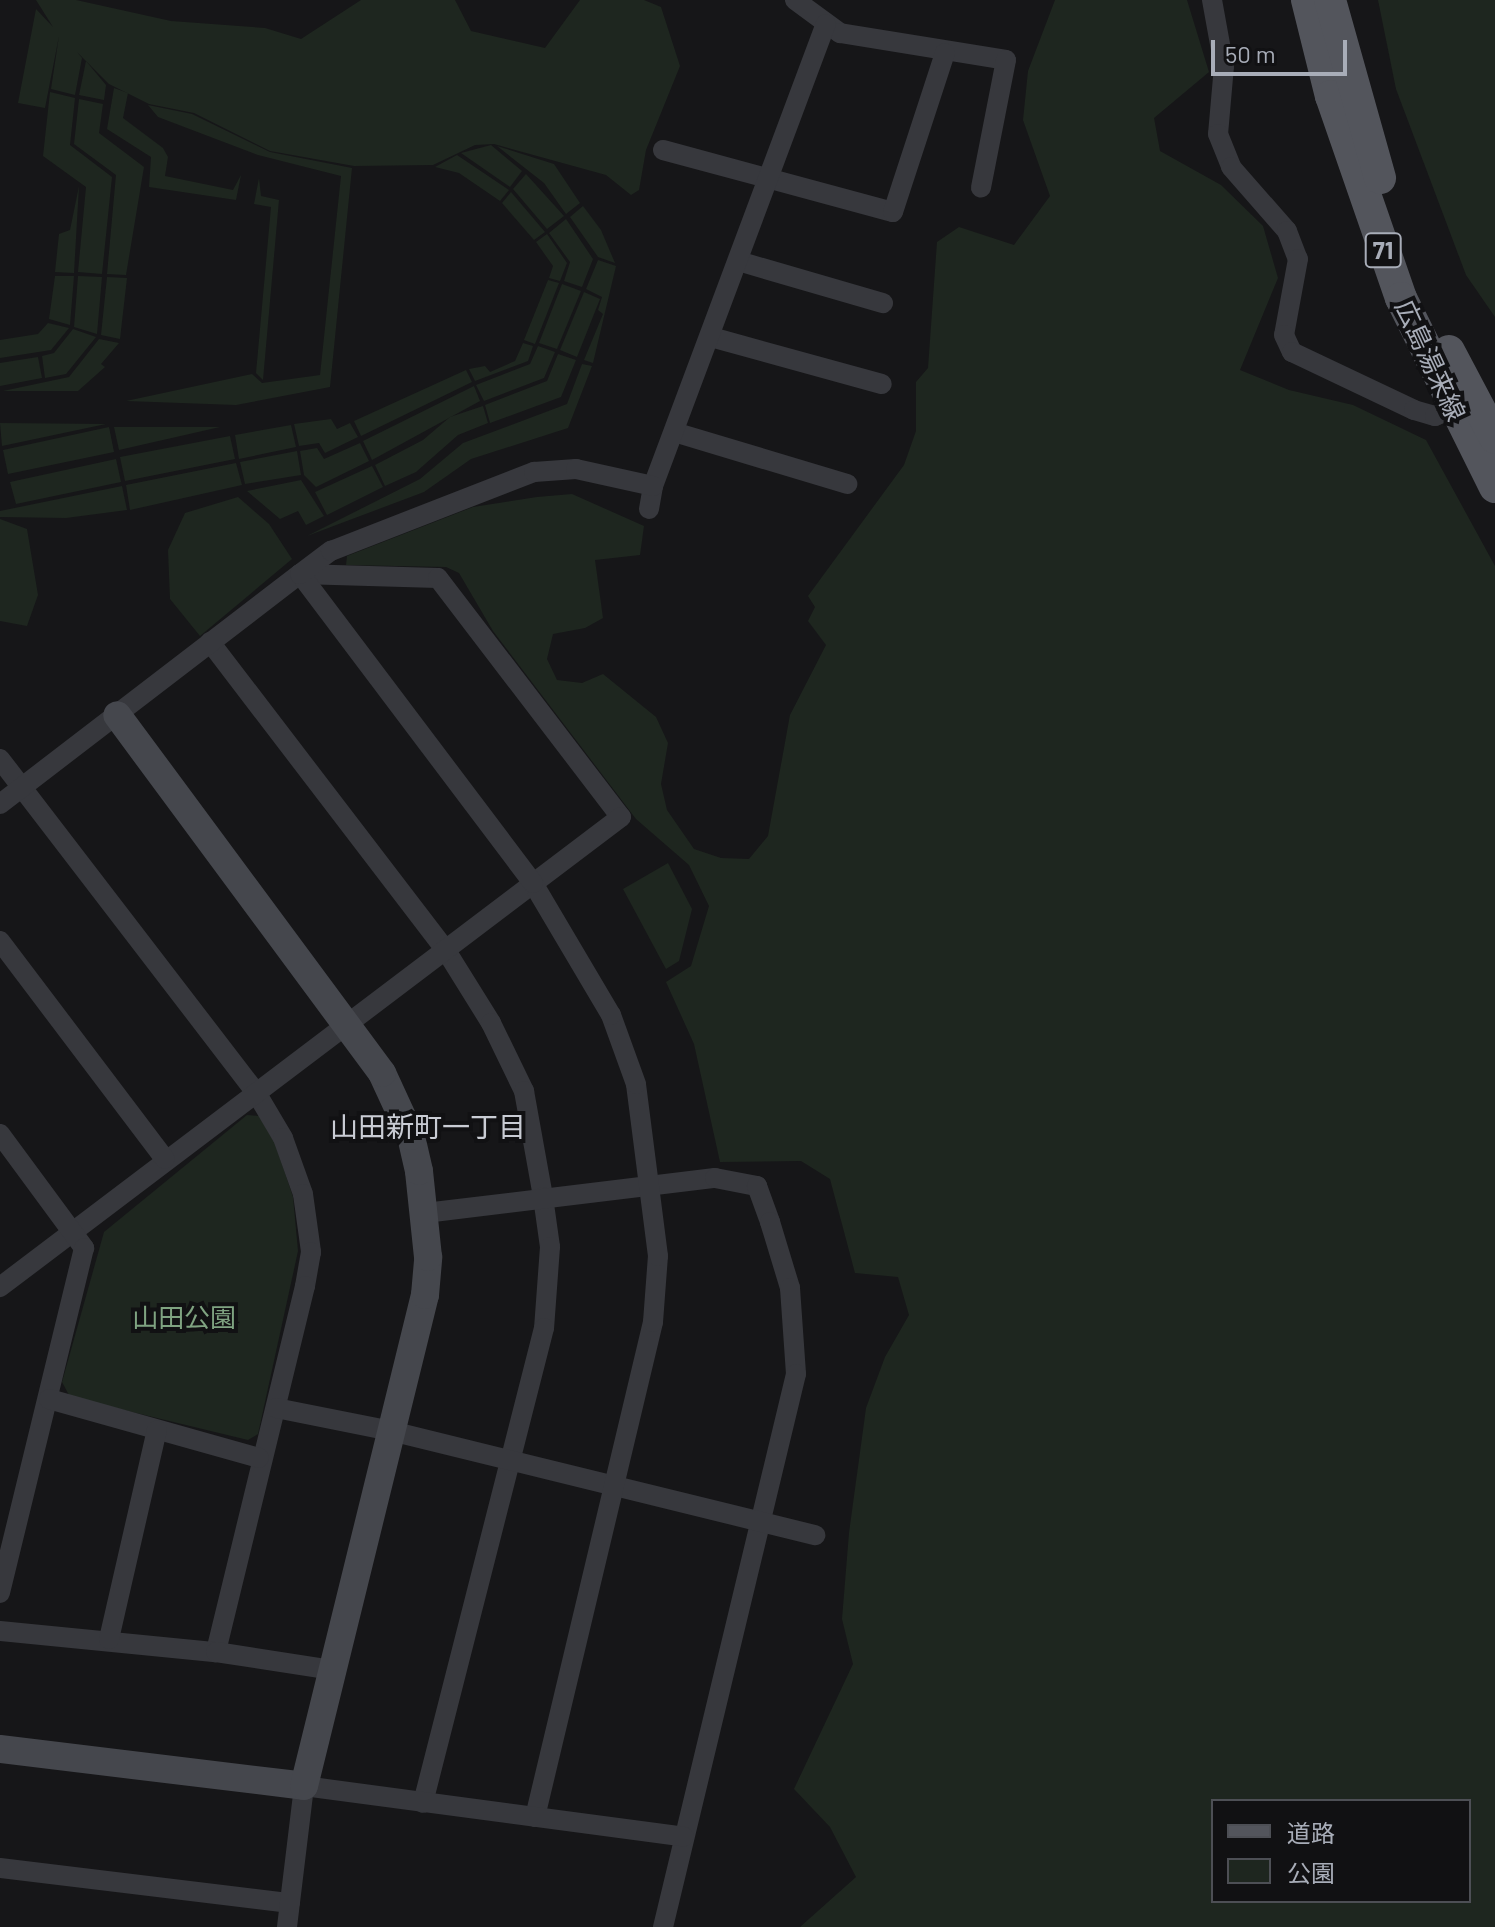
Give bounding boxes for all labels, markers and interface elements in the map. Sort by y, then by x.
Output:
scale bar [1215,24,1351,74]
text: 50 m [1225,39,1276,68]
road number: 71 [1363,230,1403,270]
street label: 広島湯来線 [1389,294,1473,426]
district label: 山田新町一丁目 [330,1109,526,1143]
park label: 山田公園 [132,1301,236,1333]
legend [1211,1799,1471,1903]
text: 道路 [1287,1818,1335,1847]
text: 公園 [1287,1858,1335,1887]

